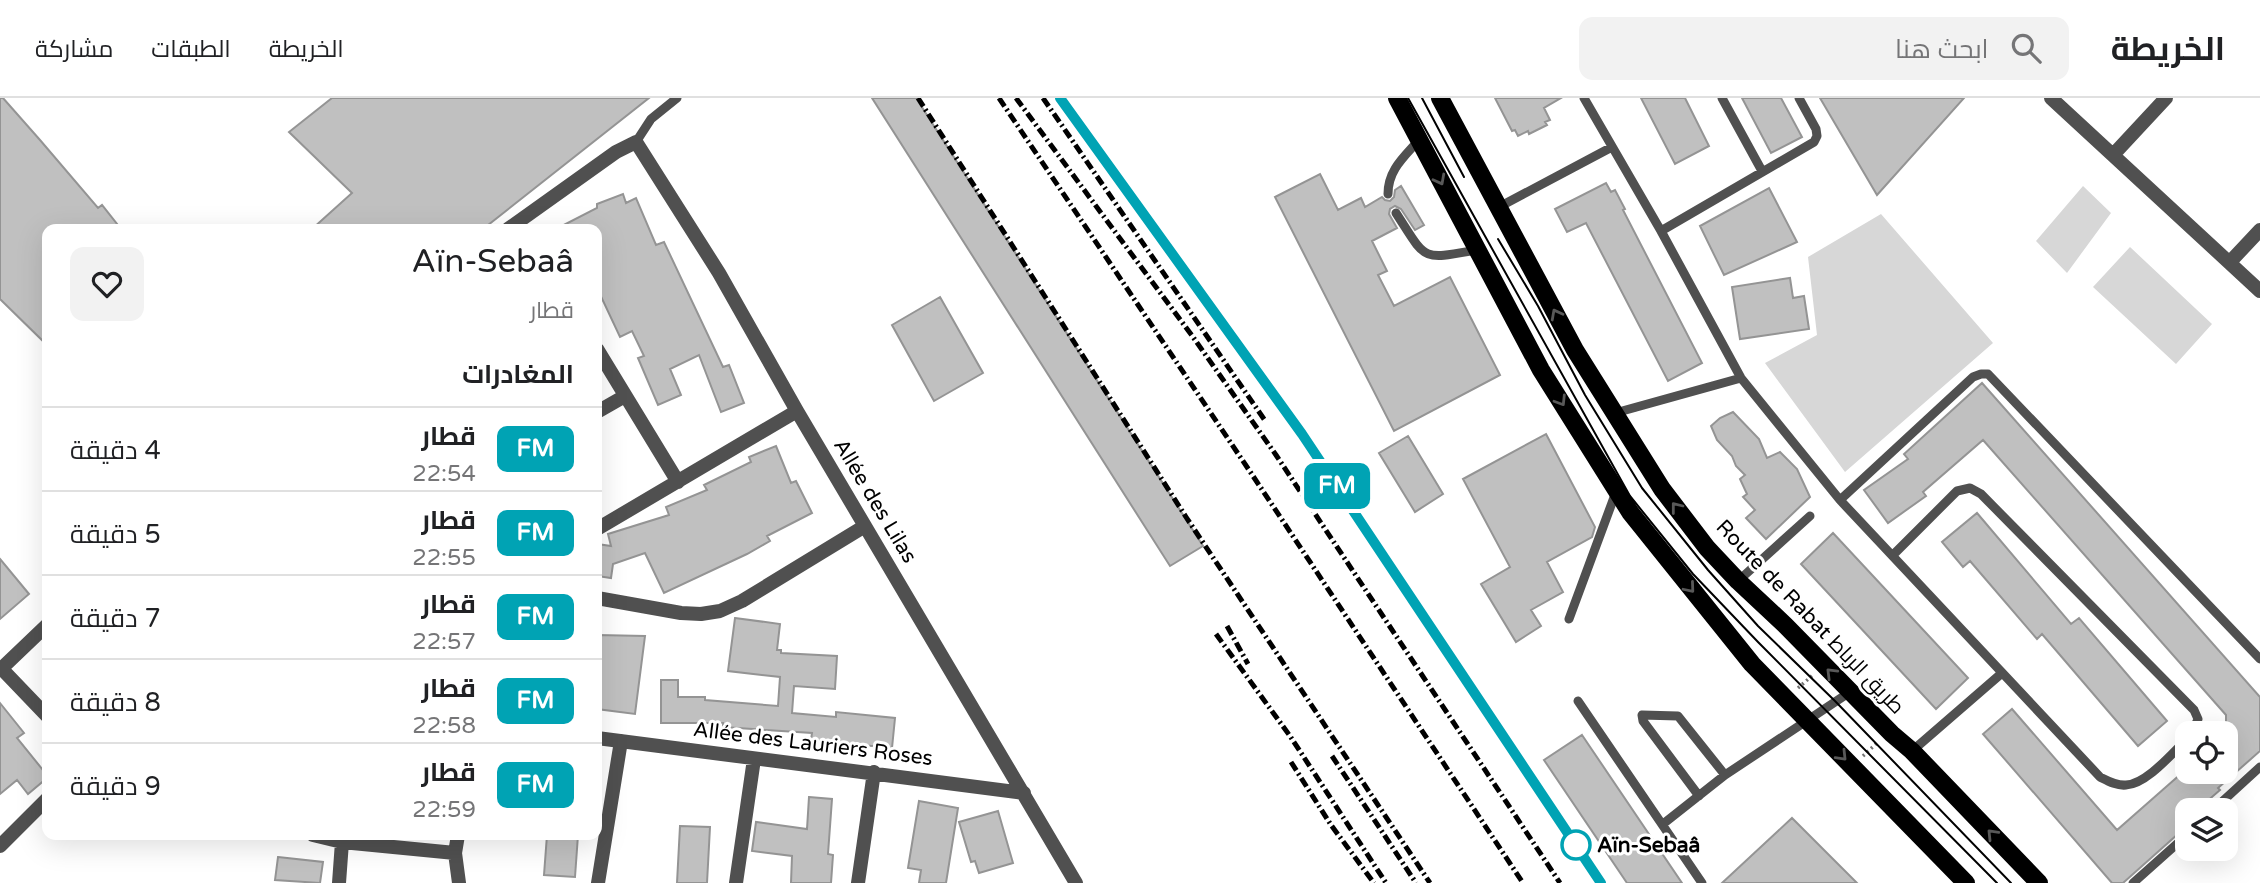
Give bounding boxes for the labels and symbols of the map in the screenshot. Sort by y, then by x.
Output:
one-way arrow [1431,173,1445,185]
one-way arrow [1551,309,1564,321]
one-way arrow [1552,394,1565,407]
street label: Allée des Lilas [828,434,922,568]
line badge: FM [1306,463,1368,509]
one-way arrow [1671,502,1684,515]
street label: Route de Rabat طريق الرباط [1711,515,1909,719]
one-way arrow [1681,581,1694,593]
one-way arrow [1827,668,1840,681]
street label: Allée des Lauriers Roses [692,717,934,771]
one-way arrow [1834,748,1847,761]
one-way arrow [1987,829,2000,842]
marker: Aïn-Sebaâ [1561,830,1591,860]
place label: Aïn-Sebaâ [1597,833,1700,858]

